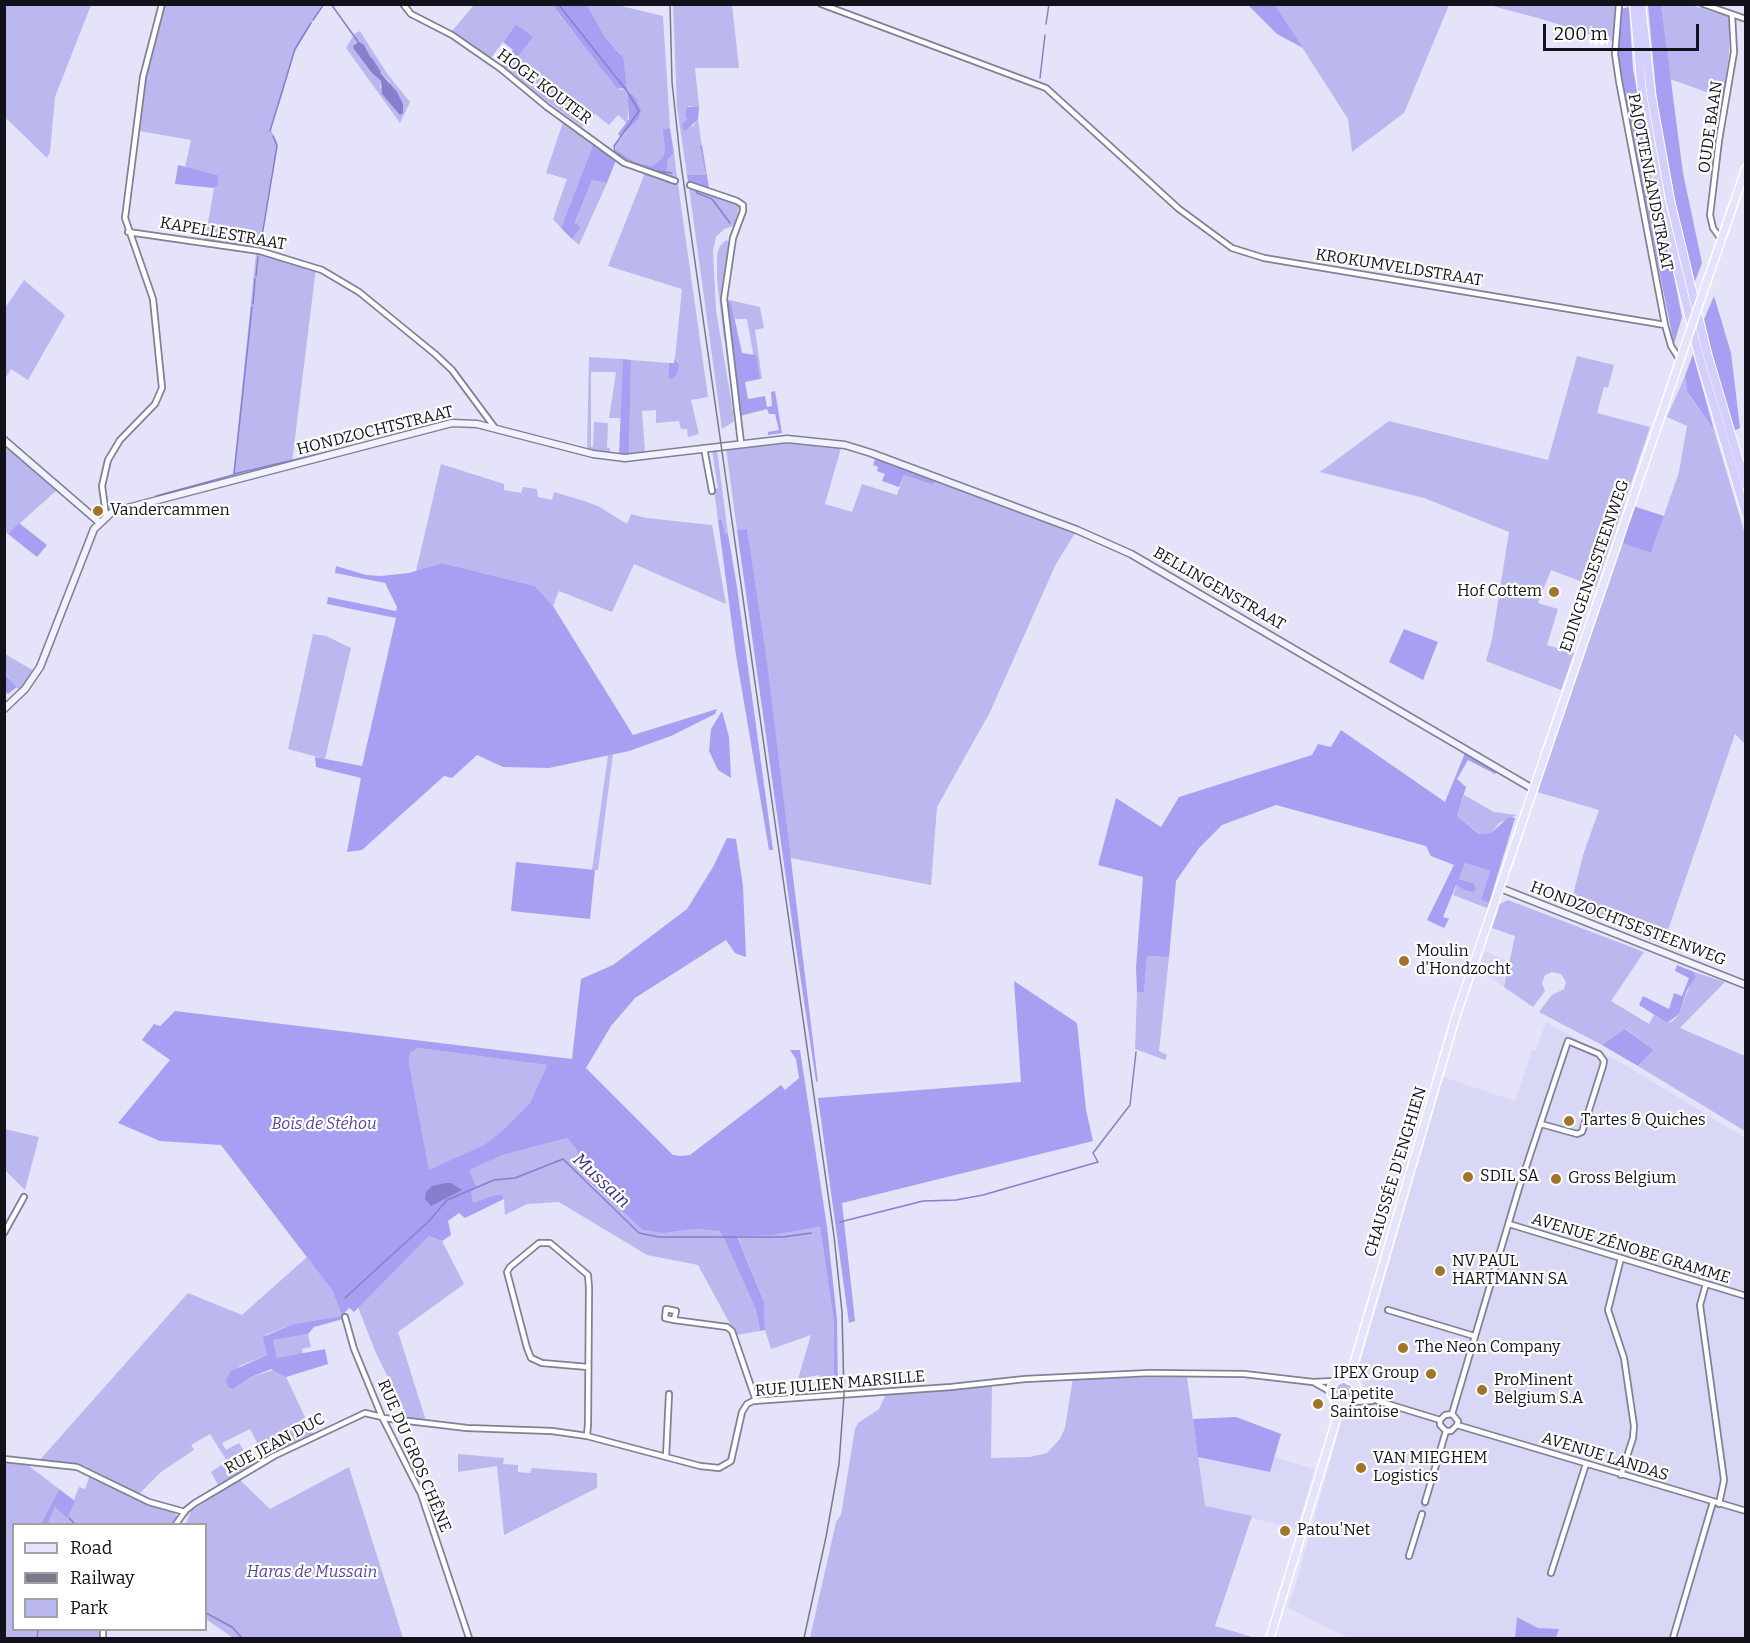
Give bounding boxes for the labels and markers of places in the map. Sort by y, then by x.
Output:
place label: Vandercammen [110,501,230,521]
marker: Vandercammen [91,504,105,518]
place label: Hof Cottem [1457,582,1542,602]
marker: Hof Cottem [1547,585,1561,599]
place label: Moulin d'Hondzocht [1416,942,1511,980]
marker: Moulin d'Hondzocht [1397,954,1411,968]
place label: Tartes & Quiches [1581,1111,1706,1131]
marker: Tartes & Quiches [1562,1114,1576,1128]
place label: SDIL SA [1480,1167,1539,1187]
place label: Gross Belgium [1568,1169,1676,1189]
marker: SDIL SA [1461,1170,1475,1184]
marker: Gross Belgium [1549,1172,1563,1186]
place label: NV PAUL HARTMANN SA [1452,1252,1568,1290]
marker: NV PAUL HARTMANN SA [1433,1264,1447,1278]
place label: The Neon Company [1415,1338,1561,1358]
marker: The Neon Company [1396,1341,1410,1355]
place label: IPEX Group [1334,1364,1419,1384]
marker: IPEX Group [1424,1367,1438,1381]
place label: ProMinent Belgium S.A [1494,1371,1583,1409]
marker: ProMinent Belgium S.A [1475,1383,1489,1397]
place label: La petite Saintoise [1330,1385,1399,1423]
marker: La petite Saintoise [1311,1397,1325,1411]
place label: VAN MIEGHEM Logistics [1373,1449,1488,1487]
marker: VAN MIEGHEM Logistics [1354,1461,1368,1475]
place label: Patou'Net [1297,1521,1370,1541]
marker: Patou'Net [1278,1524,1292,1538]

